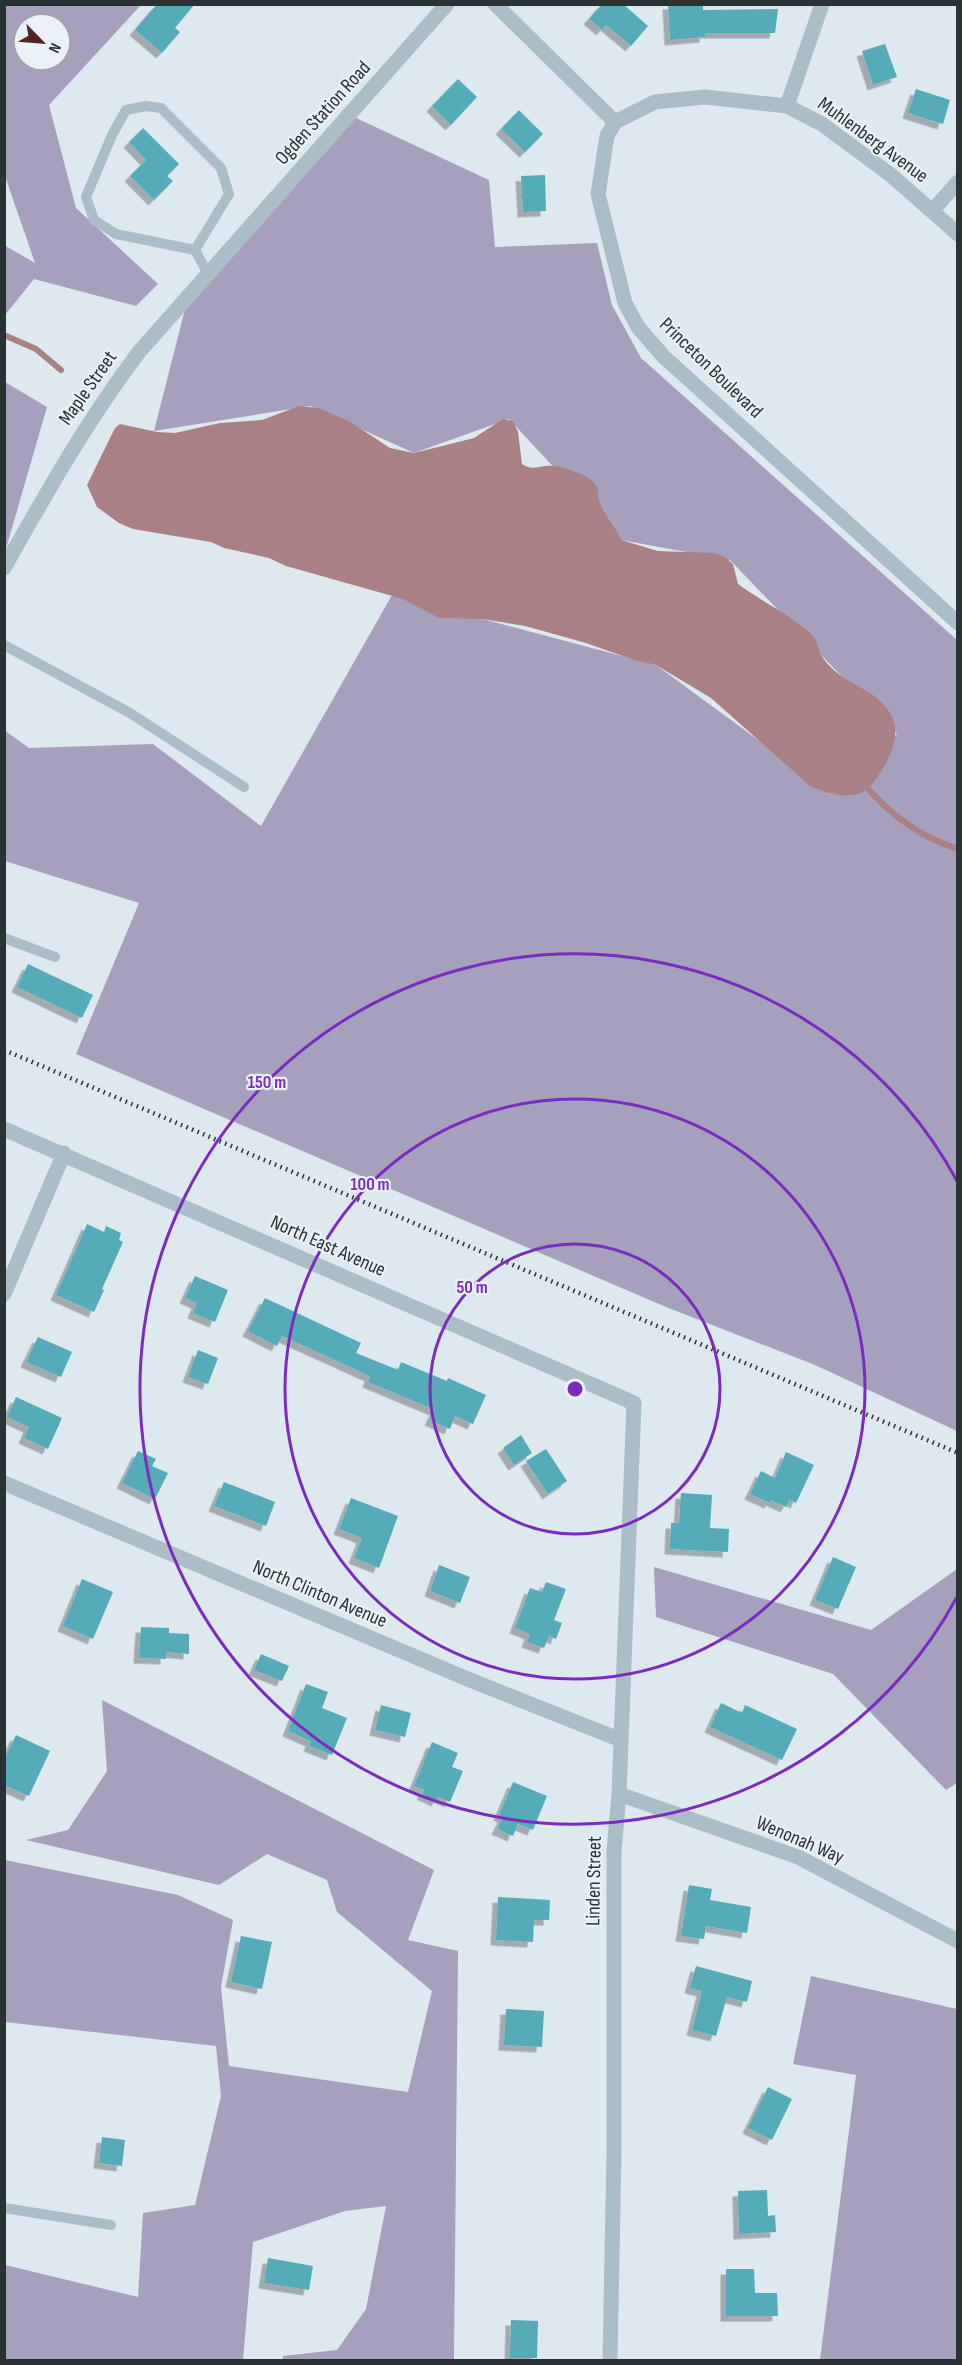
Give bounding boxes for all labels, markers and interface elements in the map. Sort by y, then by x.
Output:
north arrow [12,12,72,72]
text: N [44,40,65,56]
street label: Ogden Station Road [270,56,376,170]
street label: Muhlenberg Avenue [813,92,933,188]
street label: Princeton Boulevard [654,313,768,423]
street label: Maple Street [54,346,122,430]
text: 150 m [248,1072,286,1093]
text: 100 m [351,1174,390,1195]
street label: North East Avenue [267,1210,389,1282]
text: 50 m [456,1277,488,1298]
centre of rings [565,1379,585,1399]
street label: North Clinton Avenue [249,1555,391,1633]
street label: Wenonah Way [752,1811,848,1869]
street label: Linden Street [581,1836,607,1926]

